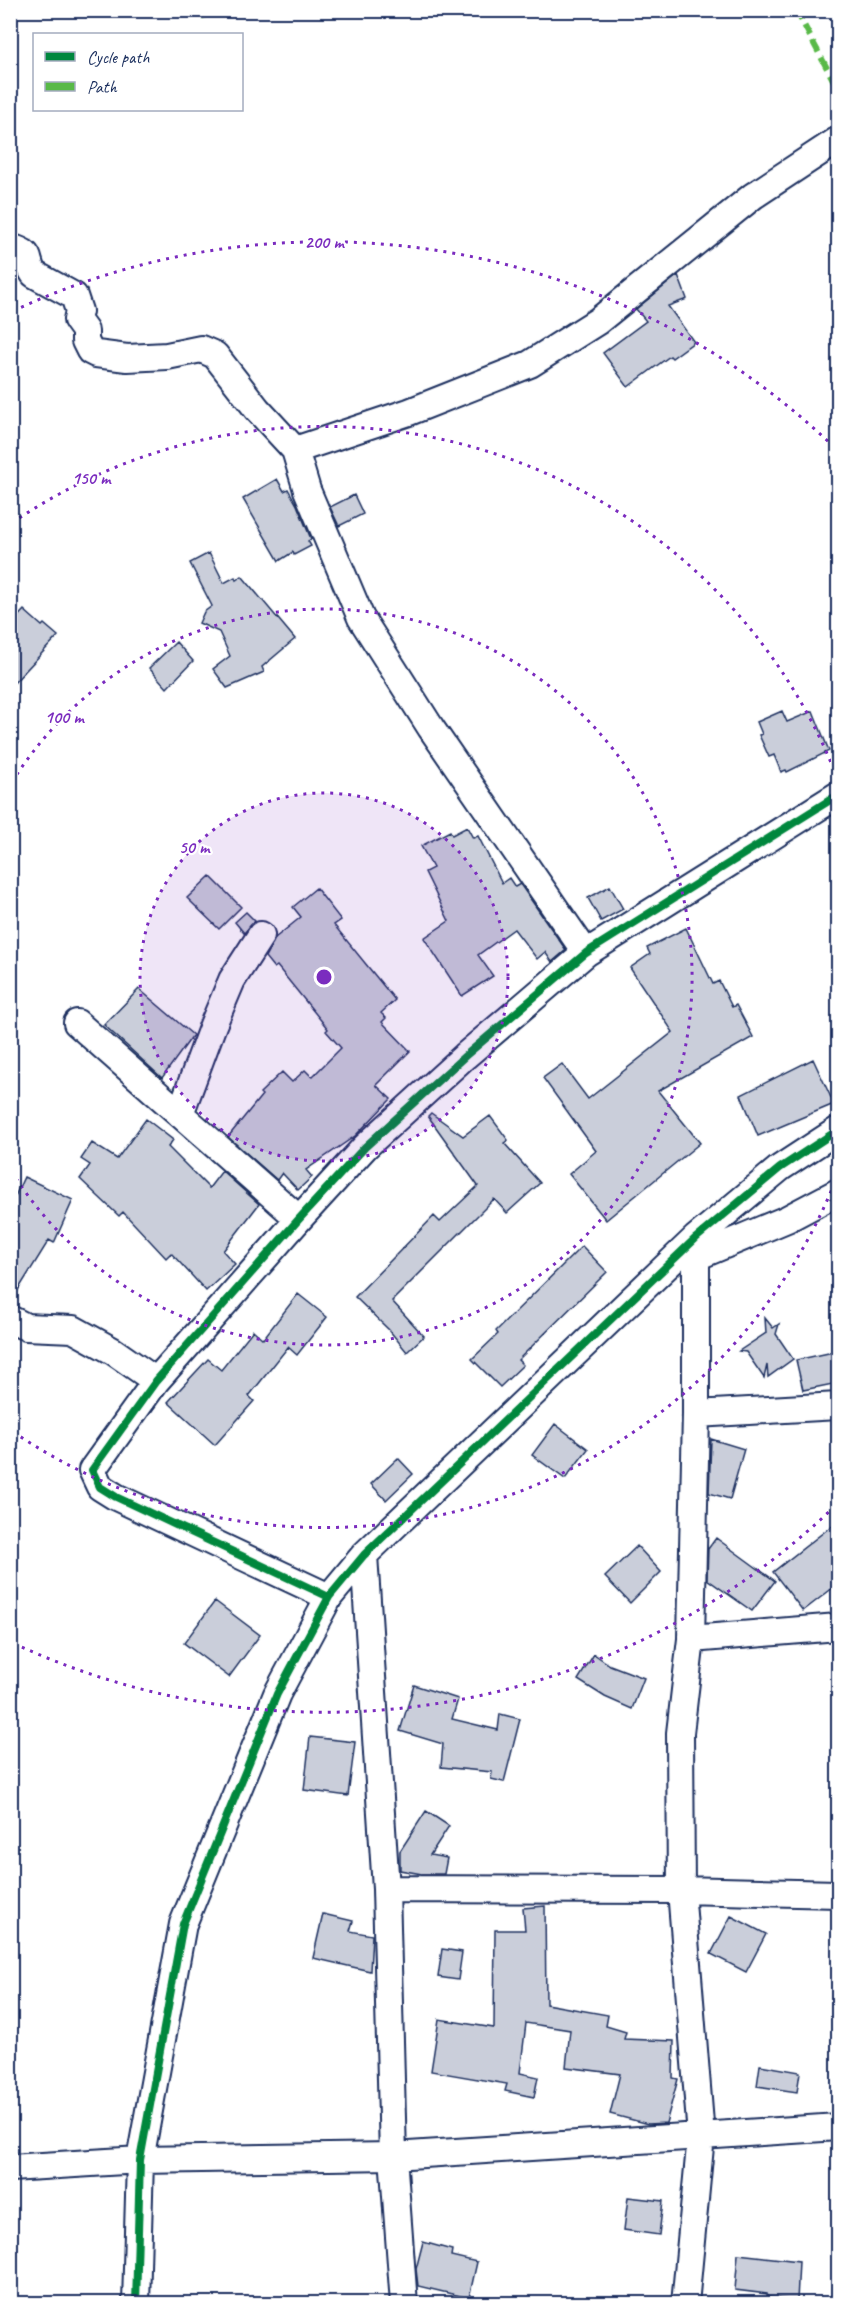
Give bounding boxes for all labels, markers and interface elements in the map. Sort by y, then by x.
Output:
legend [33,33,243,111]
text: Cycle path [87,46,150,68]
text: Path [87,76,117,98]
text: 200 m [305,231,345,253]
text: 150 m [72,467,112,489]
text: 100 m [45,706,85,728]
text: 50 m [179,836,211,858]
centre of rings [314,967,334,987]

